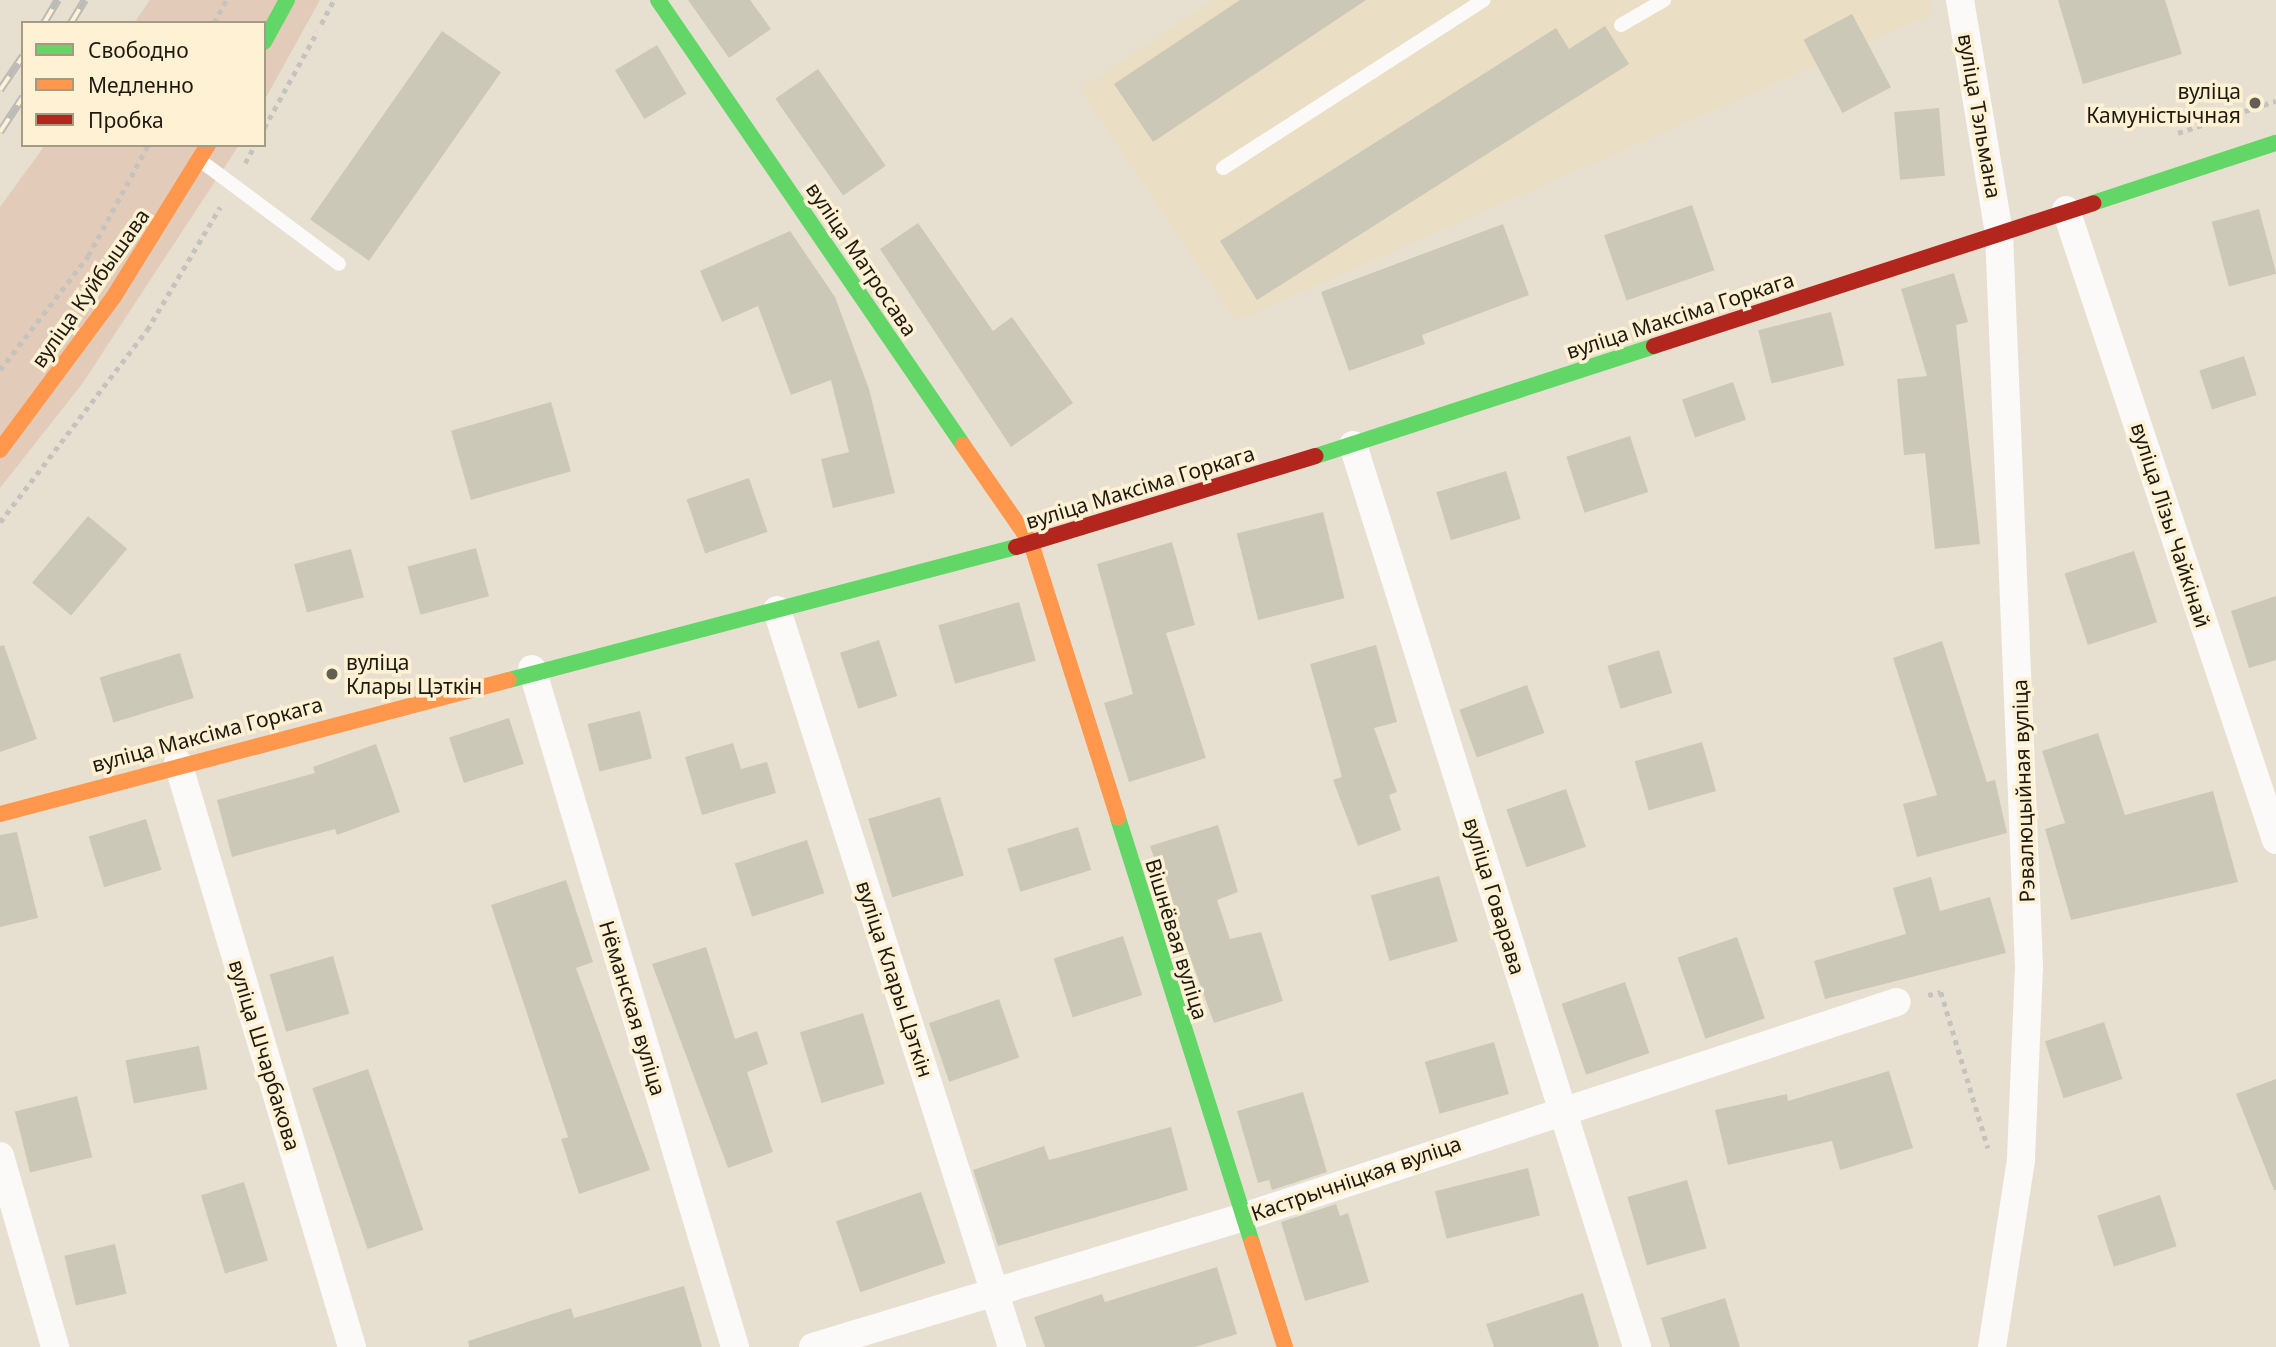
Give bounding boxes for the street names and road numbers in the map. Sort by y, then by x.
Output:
street label: вуліца Тэльмана [1953,32,2007,200]
street label: вуліца Матросава [801,177,923,341]
street label: вуліца Куйбышава [26,204,154,372]
street label: вуліца Максіма Горкага [1563,266,1797,364]
street label: вуліца Лізы Чайкінай [2126,419,2216,631]
street label: вуліца Максіма Горкага [1023,440,1257,534]
street label: Рэвалюцыйная вуліца [2007,679,2039,903]
street label: вуліца Максіма Горкага [89,691,325,777]
street label: вуліца Говарава [1459,814,1531,978]
street label: Вішнёвая вуліца [1141,855,1213,1023]
street label: вуліца Клары Цэткін [851,878,939,1080]
street label: Нёманская вуліца [594,917,672,1099]
street label: вуліца Шчарбакова [224,956,306,1154]
street label: Кастрычніцкая вуліца [1248,1130,1464,1226]

